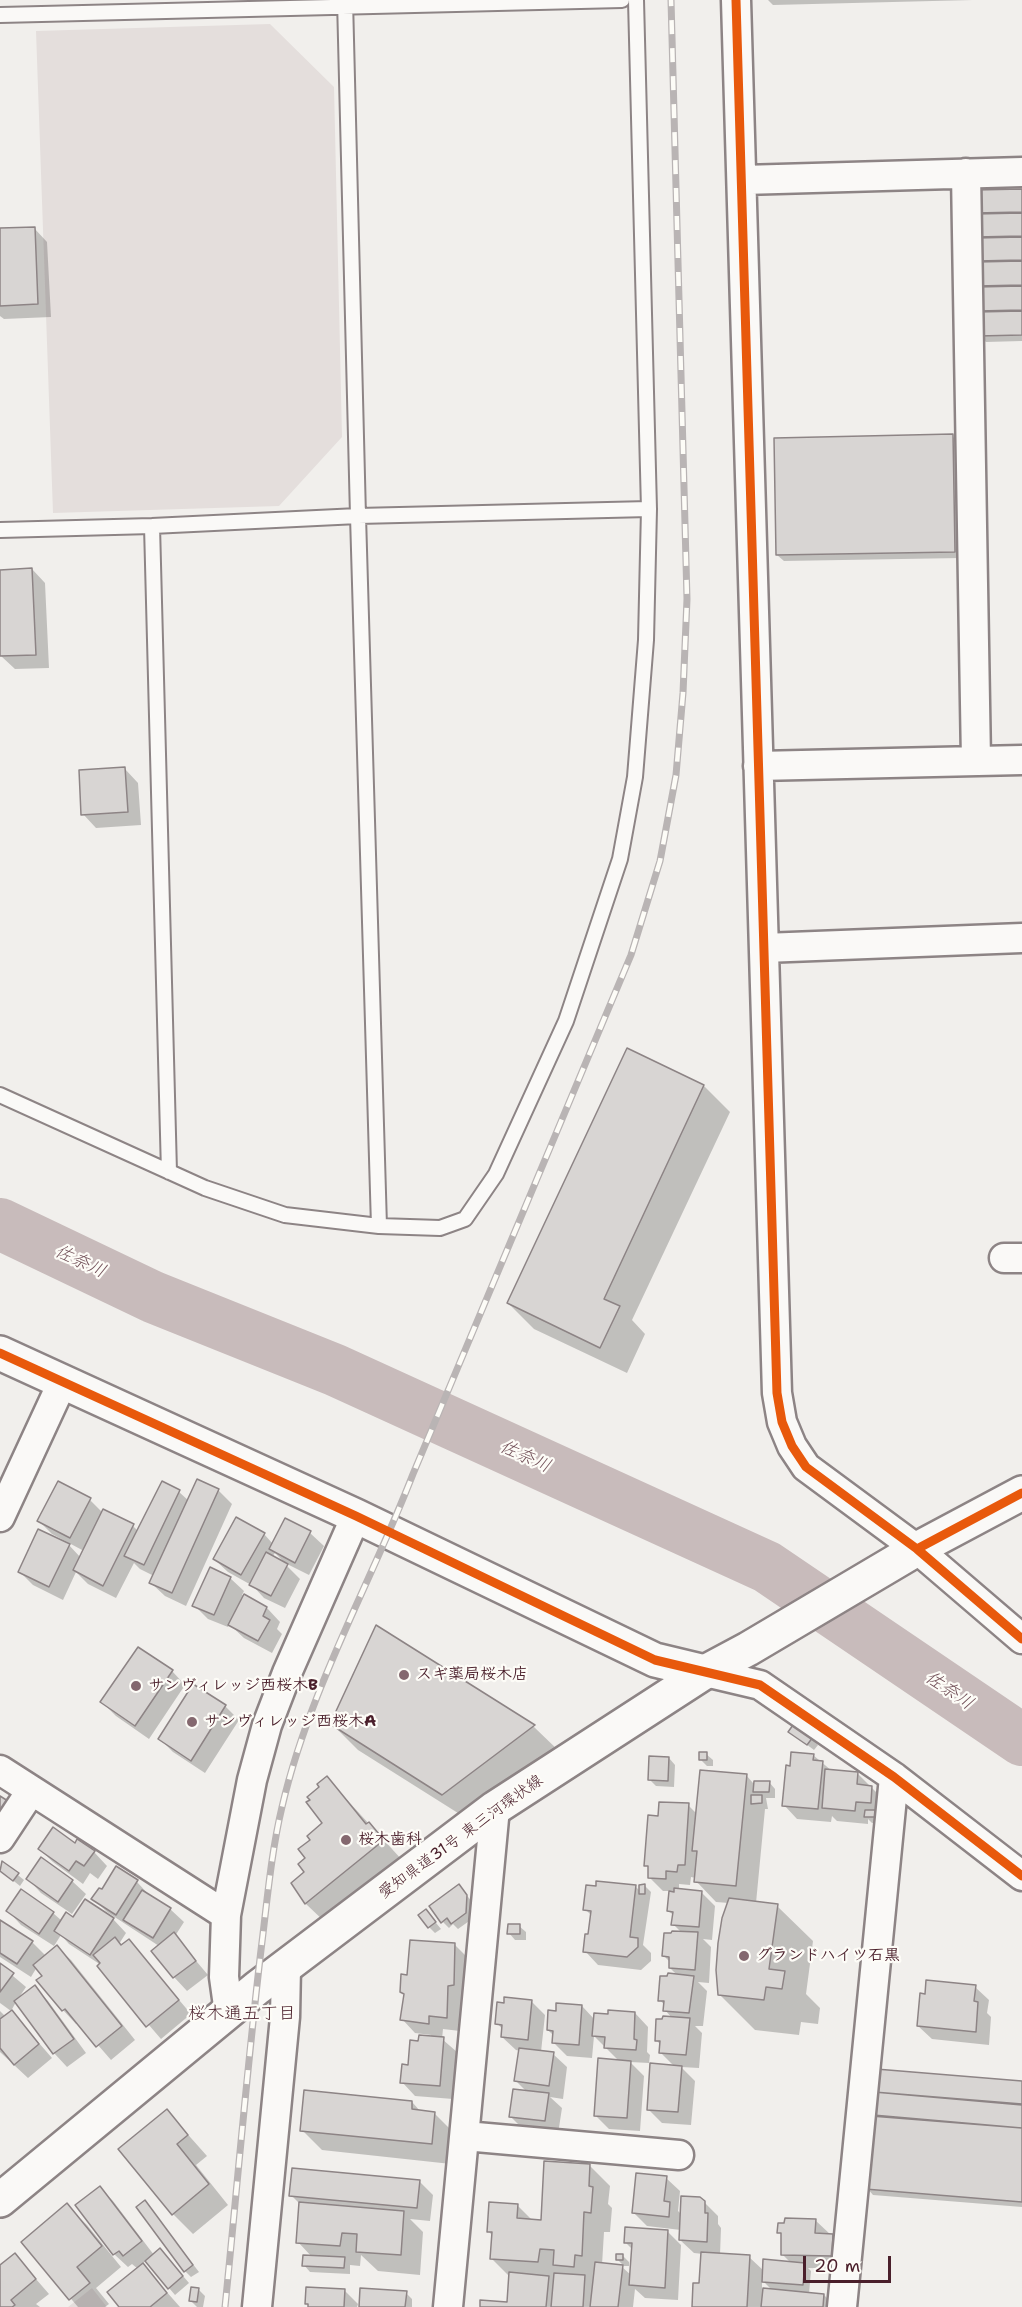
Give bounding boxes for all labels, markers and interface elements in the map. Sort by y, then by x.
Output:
water label: 佐奈川 [51,1241,109,1283]
water label: 佐奈川 [496,1436,554,1478]
place label: スギ薬局桜木店 [416,1665,528,1685]
water label: 佐奈川 [921,1667,977,1715]
marker: スギ薬局桜木店 [397,1668,411,1682]
place label: サンヴィレッジ西桜木B [148,1676,318,1696]
marker: サンヴィレッジ西桜木B [129,1679,143,1693]
place label: サンヴィレッジ西桜木A [204,1712,376,1732]
marker: サンヴィレッジ西桜木A [185,1715,199,1729]
street label: 愛知県道31号 東三河環状線 [375,1771,547,1903]
place label: 桜木歯科 [358,1830,422,1850]
marker: 桜木歯科 [339,1833,353,1847]
place label: グランドハイツ石黒 [756,1946,900,1966]
marker: グランドハイツ石黒 [737,1949,751,1963]
district label: 桜木通五丁目 [188,2003,296,2025]
scale bar [806,2244,894,2282]
text: 20 m [814,2254,860,2278]

